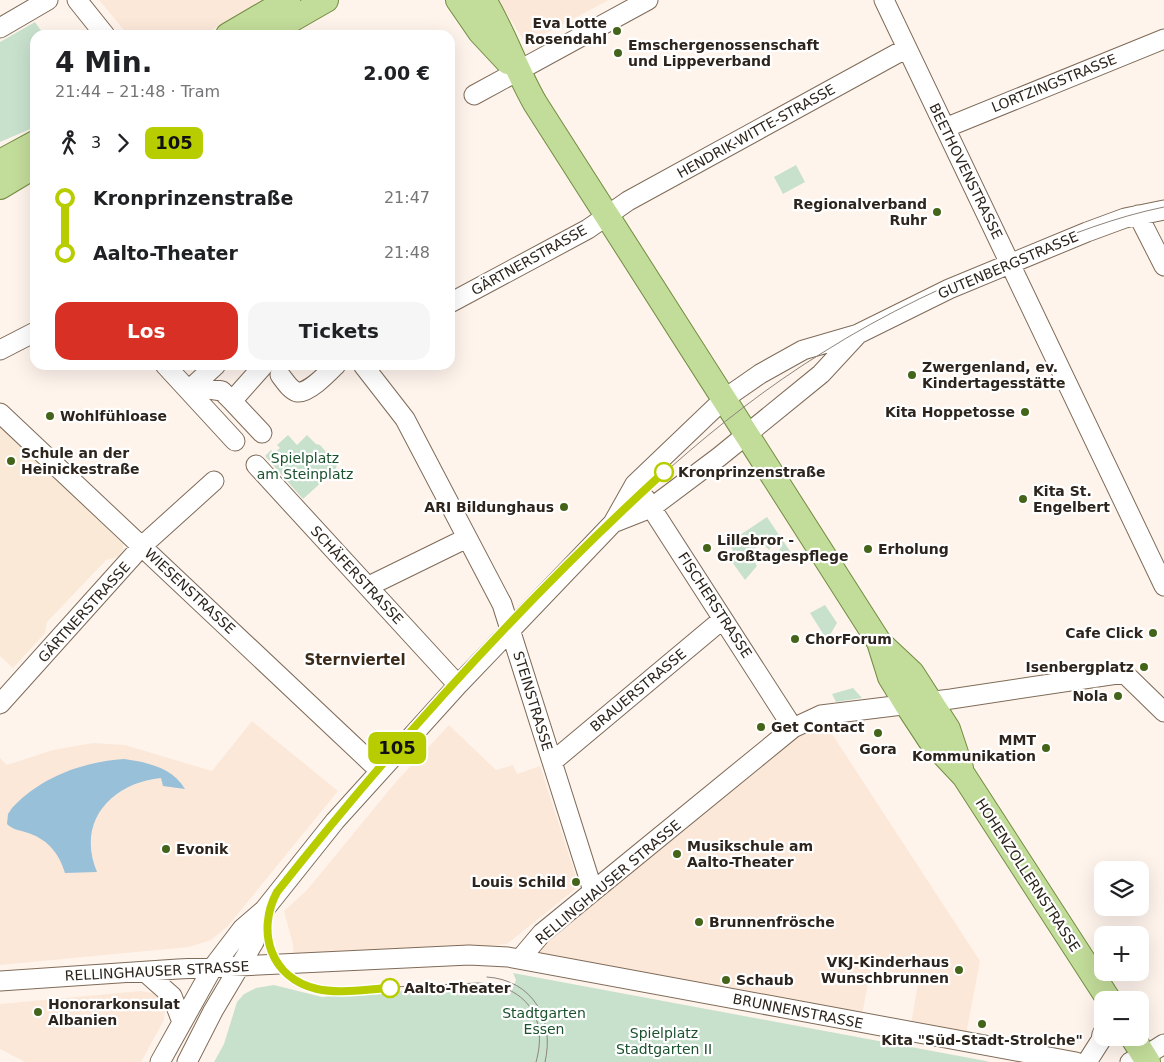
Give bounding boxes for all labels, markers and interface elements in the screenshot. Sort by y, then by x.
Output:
place label: Eva Lotte Rosendahl [525,15,607,47]
marker: Eva Lotte Rosendahl [611,25,623,37]
place label: Emschergenossenschaft und Lippeverband [628,37,820,69]
text: 4 Min. [55,46,152,79]
marker: Emschergenossenschaft und Lippeverband [612,47,624,59]
street label: LORTZINGSTRASSE [989,51,1119,115]
text: 2.00 € [363,62,430,84]
street label: HENDRIK-WITTE-STRASSE [674,81,838,181]
text: 21:44 – 21:48 · Tram [55,82,220,101]
street label: BEETHOVENSTRASSE [926,101,1006,241]
icon: walk [55,129,83,157]
icon: forward [109,129,137,157]
text: 105 [155,132,193,153]
text: 3 [91,133,101,152]
text: Kronprinzenstraße [93,187,293,209]
text: 21:47 [384,188,430,207]
place label: Regionalverband Ruhr [793,196,927,228]
marker: Regionalverband Ruhr [931,206,943,218]
street label: GÄRTNERSTRASSE [468,221,590,298]
street label: GUTENBERGSTRASSE [935,228,1081,302]
text: Aalto-Theater [93,242,238,264]
text: 21:48 [384,243,430,262]
button: Los [55,302,238,360]
button: Tickets [248,302,430,360]
place label: Zwergenland, ev. Kindertagesstätte [922,359,1065,391]
marker: Zwergenland, ev. Kindertagesstätte [906,369,918,381]
place label: Kita Hoppetosse [885,404,1015,420]
marker: Kita Hoppetosse [1019,406,1031,418]
place label: Wohlfühloase [60,408,167,424]
marker: Wohlfühloase [44,410,56,422]
place label: Schule an der Heinickestraße [21,445,139,477]
park label: Spielplatz am Steinplatz [257,450,353,482]
marker: Schule an der Heinickestraße [5,455,17,467]
marker: Kronprinzenstraße [654,462,674,482]
place label: Kronprinzenstraße [678,464,826,480]
place label: Kita St. Engelbert [1033,483,1110,515]
marker: Kita St. Engelbert [1017,493,1029,505]
place label: ARI Bildunghaus [424,499,554,515]
marker: ARI Bildunghaus [558,501,570,513]
street label: SCHÄFERSTRASSE [307,522,407,627]
place label: Lillebror - Großtagespflege [717,532,848,564]
place label: Erholung [878,541,949,557]
marker: Lillebror - Großtagespflege [701,542,713,554]
marker: Erholung [862,543,874,555]
street label: WIESENSTRASSE [141,545,239,637]
street label: FISCHERSTRASSE [675,549,755,661]
street label: GÄRTNERSTRASSE [34,558,133,665]
place label: Cafe Click [1065,625,1144,641]
marker: Cafe Click [1147,627,1159,639]
place label: ChorForum [805,631,892,647]
marker: ChorForum [789,633,801,645]
street label: BRAUERSTRASSE [587,645,689,735]
street label: STEINSTRASSE [510,649,556,753]
district label: Sternviertel [304,651,406,669]
place label: Isenbergplatz [1025,659,1134,675]
marker: Isenbergplatz [1138,661,1150,673]
place label: Nola [1072,688,1108,704]
marker: Nola [1112,690,1124,702]
place label: Get Contact [771,719,865,735]
marker: Get Contact [755,721,767,733]
marker: Gora [872,727,884,739]
line badge: 105 [368,732,426,764]
place label: MMT Kommunikation [912,732,1036,764]
text: 105 [378,737,416,758]
place label: Gora [859,741,897,757]
marker: MMT Kommunikation [1040,742,1052,754]
street label: HOHENZOLLERNSTRASSE [972,795,1084,955]
street label: RELLINGHAUSER STRASSE [532,817,684,947]
place label: Musikschule am Aalto-Theater [687,838,813,870]
place label: Evonik [176,841,229,857]
marker: Evonik [160,843,172,855]
marker: Musikschule am Aalto-Theater [671,848,683,860]
map controls [1094,861,1149,1046]
button: layers [1094,861,1149,916]
place label: Louis Schild [472,874,566,890]
marker: Louis Schild [570,876,582,888]
place label: Brunnenfrösche [709,914,835,930]
marker: Brunnenfrösche [693,916,705,928]
button: + [1094,926,1149,981]
place label: VKJ-Kinderhaus Wunschbrunnen [821,954,949,986]
street label: RELLINGHAUSER STRASSE [64,958,250,984]
marker: VKJ-Kinderhaus Wunschbrunnen [953,964,965,976]
place label: Schaub [736,972,794,988]
marker: Schaub [720,974,732,986]
marker: Aalto-Theater [380,978,400,998]
place label: Aalto-Theater [404,980,511,996]
street label: BRUNNENSTRASSE [731,990,865,1032]
button: − [1094,991,1149,1046]
place label: Honorarkonsulat Albanien [48,996,180,1028]
park label: Stadtgarten Essen [502,1005,586,1037]
marker: Honorarkonsulat Albanien [32,1006,44,1018]
marker: Kita "Süd-Stadt-Strolche" [976,1018,988,1030]
park label: Spielplatz Stadtgarten II [616,1025,712,1057]
place label: Kita "Süd-Stadt-Strolche" [881,1032,1083,1048]

